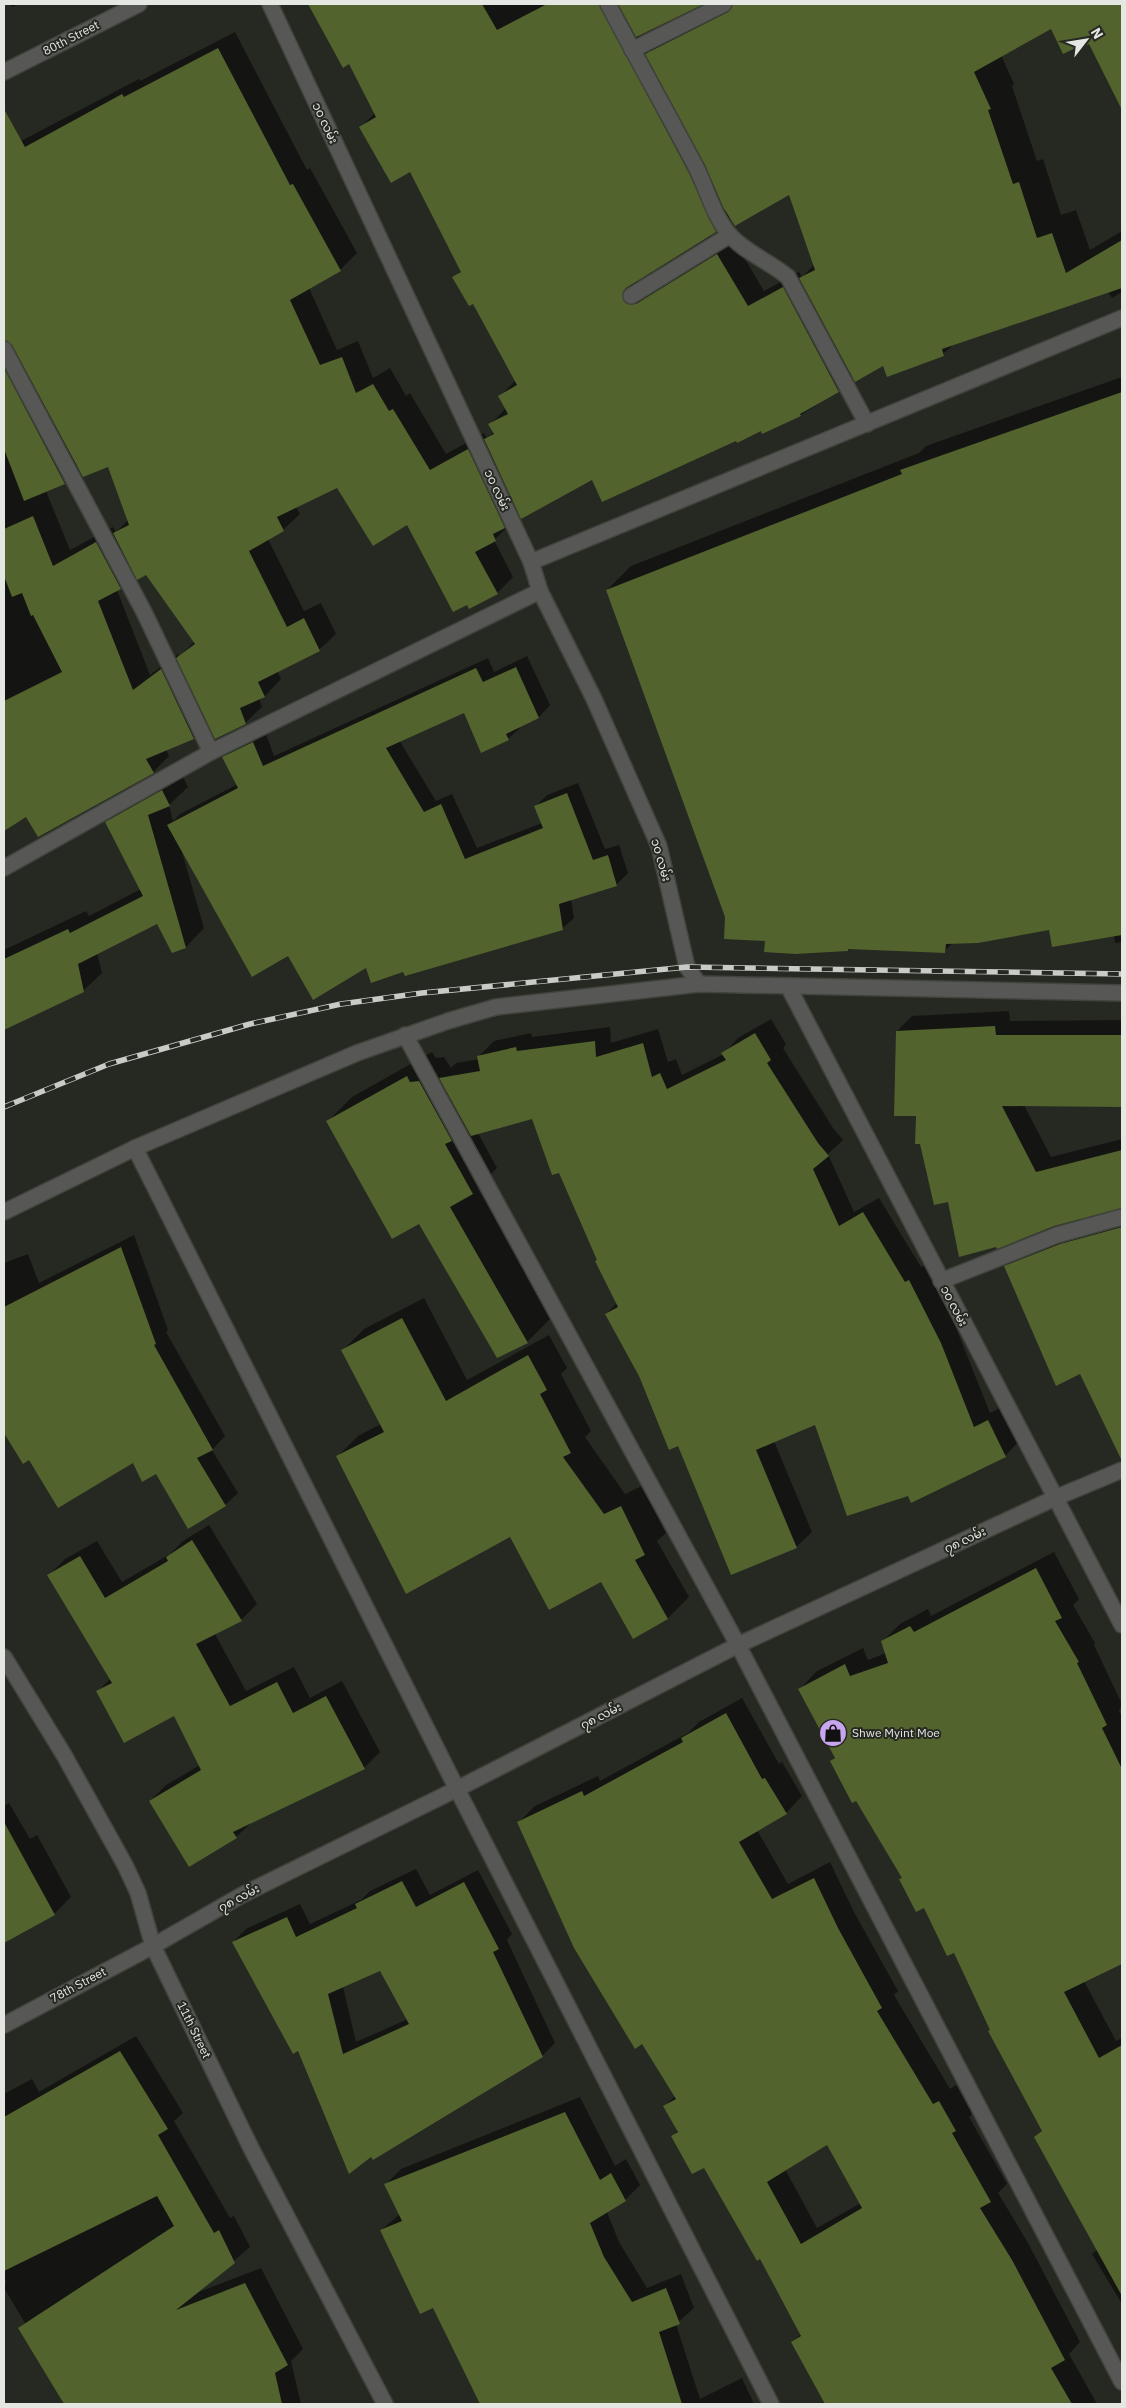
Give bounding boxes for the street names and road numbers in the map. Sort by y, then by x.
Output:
street label: 80th Street [40,17,101,58]
street label: ၁၀ လမ်း [309,99,342,146]
street label: ၁၀ လမ်း [481,466,514,513]
street label: ၁၀ လမ်း [648,836,676,883]
street label: ၁၀ လမ်း [938,1282,972,1329]
street label: ၇၈ လမ်း [941,1523,989,1558]
street label: ၇၈ လမ်း [577,1698,625,1735]
street label: ၇၈ လမ်း [215,1880,263,1917]
street label: 78th Street [47,1964,108,2006]
street label: 11th Street [174,1999,215,2061]

